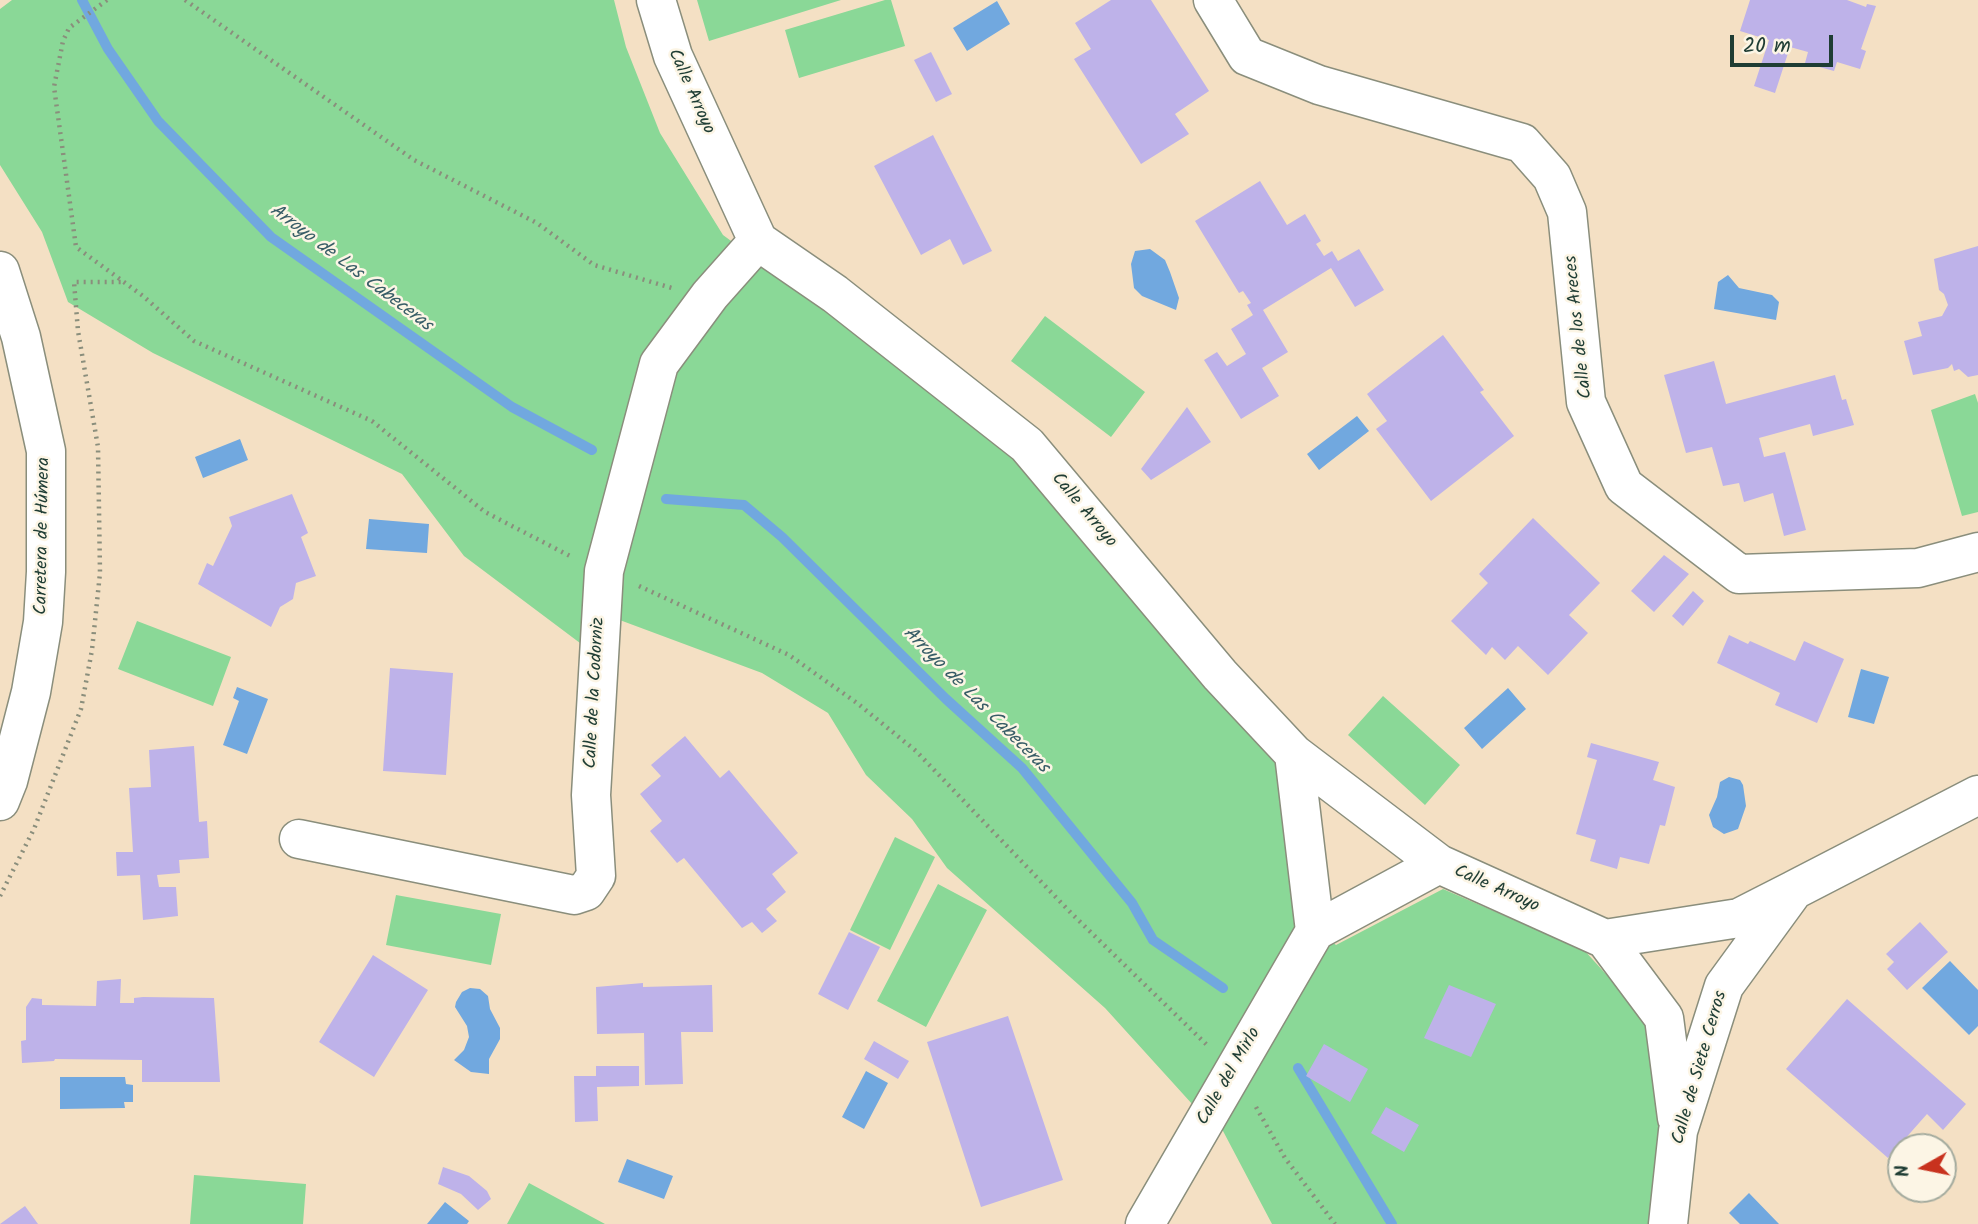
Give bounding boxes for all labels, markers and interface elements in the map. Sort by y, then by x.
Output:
scale bar [1733,21,1836,65]
text: 20 m [1743,30,1791,63]
street label: Calle Arroyo [662,46,718,138]
water label: Arroyo de Las Cabeceras [264,200,436,338]
street label: Calle de los Areces [1562,254,1598,400]
street label: Carretera de Húmera [32,457,56,615]
street label: Calle Arroyo [1045,469,1121,553]
street label: Calle de la Codorniz [581,617,611,769]
water label: Arroyo de Las Cabeceras [897,623,1053,779]
street label: Calle Arroyo [1450,862,1542,918]
street label: Calle de Siete Cerros [1669,989,1733,1147]
street label: Calle del Mirlo [1193,1024,1267,1130]
north arrow [1887,1133,1957,1203]
text: N [1887,1163,1919,1179]

